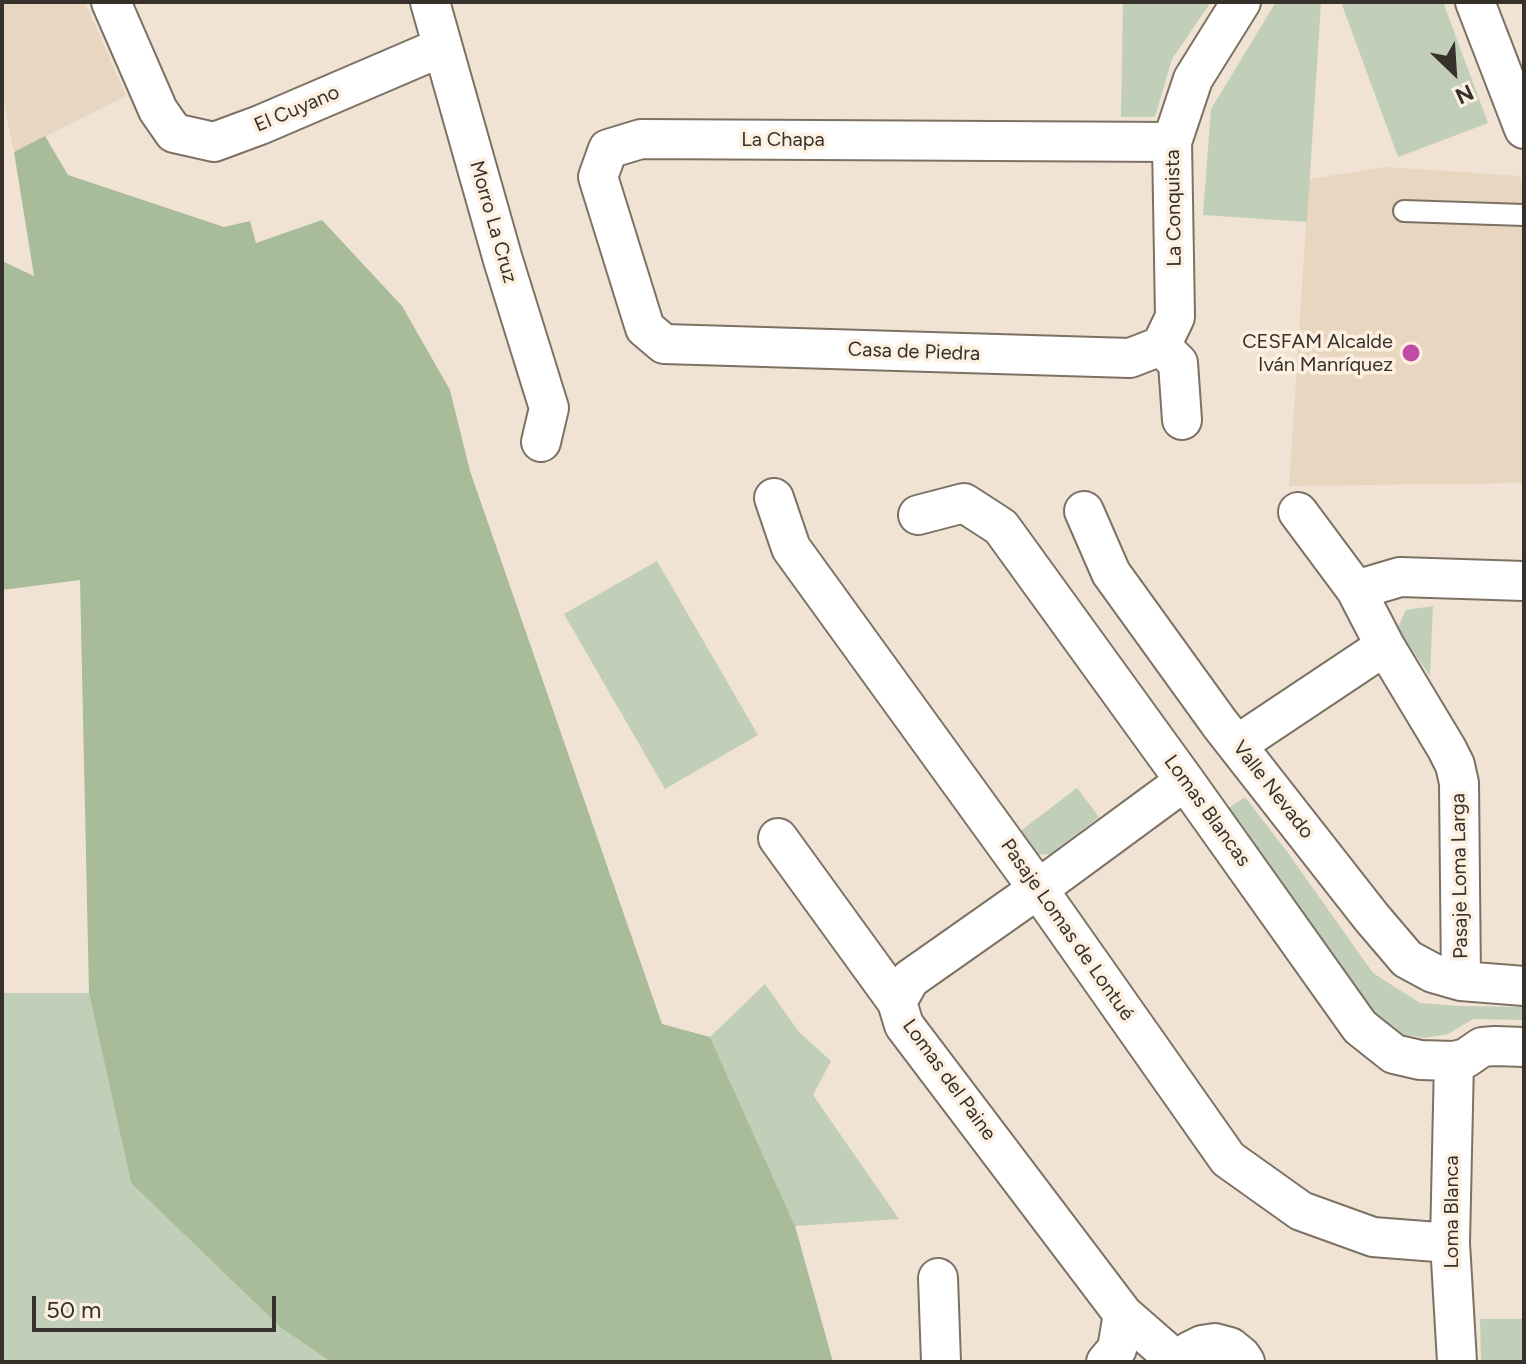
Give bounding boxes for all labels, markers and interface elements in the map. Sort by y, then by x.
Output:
north arrow [1414,32,1494,112]
text: N [1451,78,1478,110]
street label: El Cuyano [251,80,343,138]
street label: La Chapa [741,128,825,152]
street label: La Conquista [1161,149,1187,267]
street label: Morro La Cruz [464,158,522,286]
place label: CESFAM Alcalde Iván Manríquez [1242,330,1393,377]
street label: Casa de Piedra [847,338,981,366]
marker: CESFAM Alcalde Iván Manríquez [1400,342,1422,364]
street label: Valle Nevado [1227,736,1319,844]
street label: Lomas Blancas [1159,751,1255,871]
street label: Pasaje Loma Larga [1447,793,1473,959]
street label: Pasaje Lomas de Lontué [995,835,1139,1025]
street label: Lomas del Paine [897,1015,1001,1145]
street label: Loma Blanca [1440,1155,1464,1269]
scale bar [36,1280,280,1330]
text: 50 m [46,1295,102,1324]

